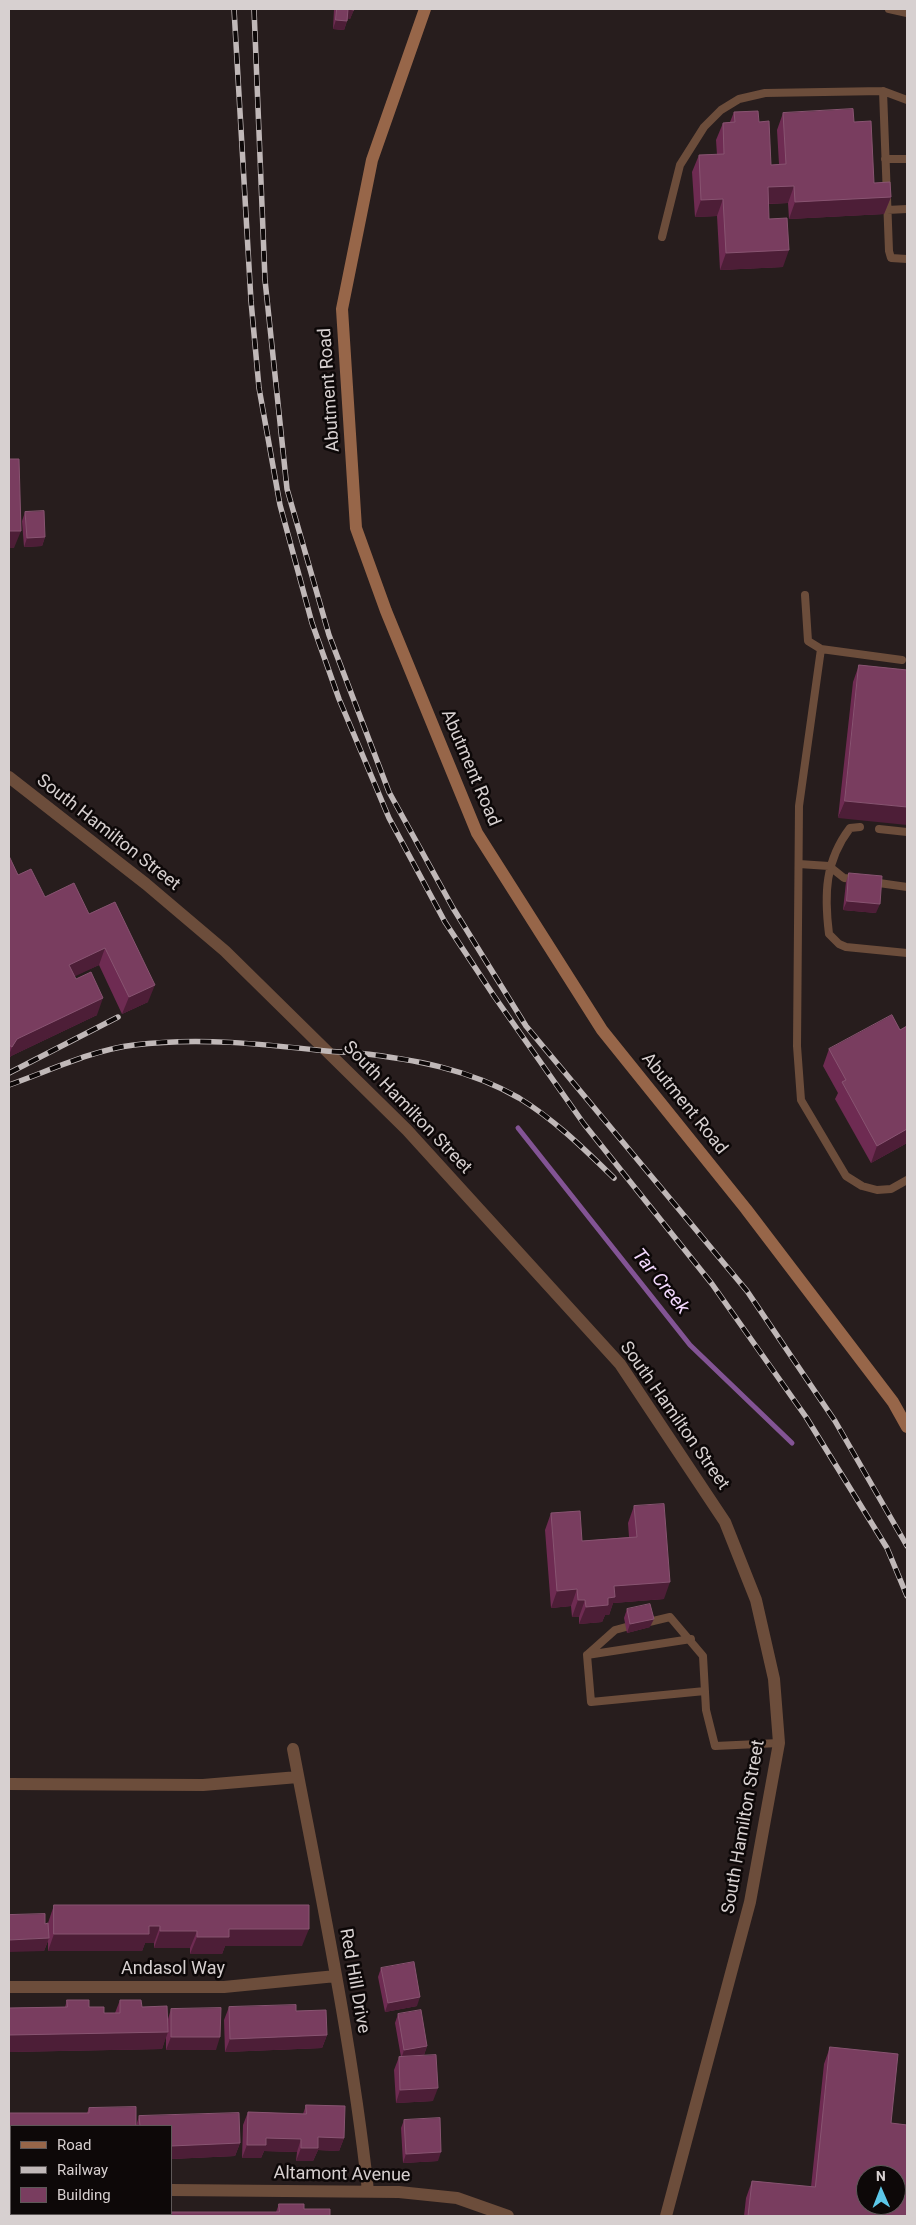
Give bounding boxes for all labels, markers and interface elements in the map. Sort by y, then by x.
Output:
street label: Abutment Road [315,327,345,453]
street label: Abutment Road [436,706,504,830]
street label: South Hamilton Street [32,770,184,896]
street label: South Hamilton Street [338,1037,476,1179]
street label: Abutment Road [636,1049,732,1159]
water label: Tar Creek [627,1245,693,1319]
street label: South Hamilton Street [615,1338,733,1494]
street label: South Hamilton Street [718,1738,770,1916]
street label: Red Hill Drive [334,1927,374,2035]
street label: Andasol Way [121,1958,225,1980]
legend [10,2125,172,2215]
text: Road [57,2136,91,2154]
text: Railway [57,2161,108,2179]
street label: Altamont Avenue [273,2163,411,2187]
north arrow [856,2165,906,2215]
text: N [876,2168,886,2184]
text: Building [57,2186,111,2204]

